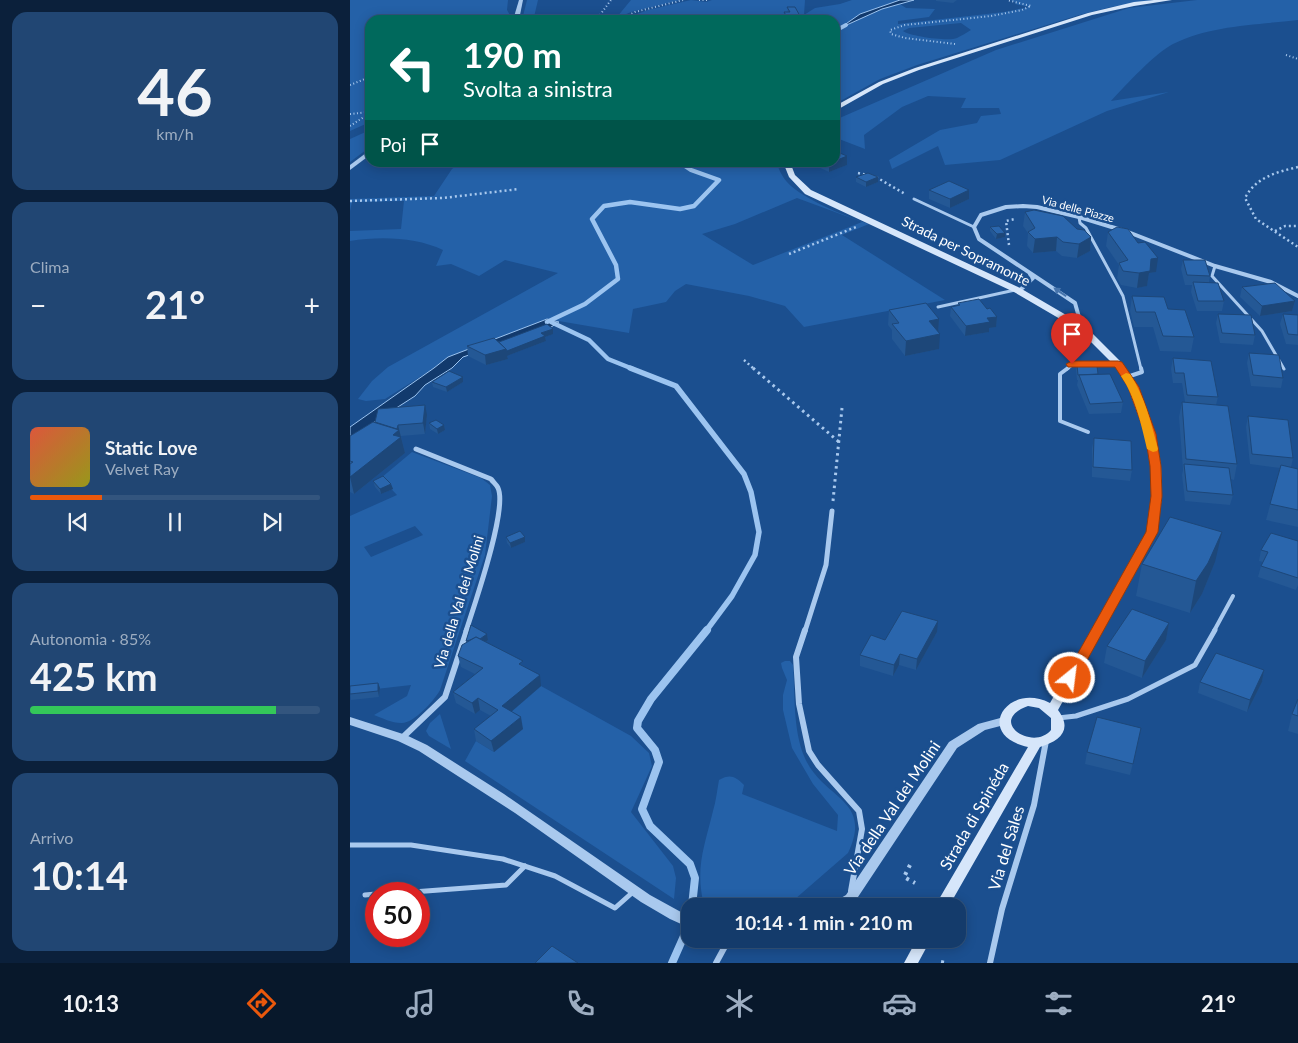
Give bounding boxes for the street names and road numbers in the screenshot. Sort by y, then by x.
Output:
street label: Via delle Piazze [1040,193,1116,224]
street label: Strada per Sopramonte [899,212,1033,289]
street label: Via della Val dei Molini [430,533,487,670]
street label: Via della Val dei Molini [840,737,944,879]
street label: Strada di Spinéda [935,759,1012,873]
street label: Via del Sàles [984,803,1027,893]

